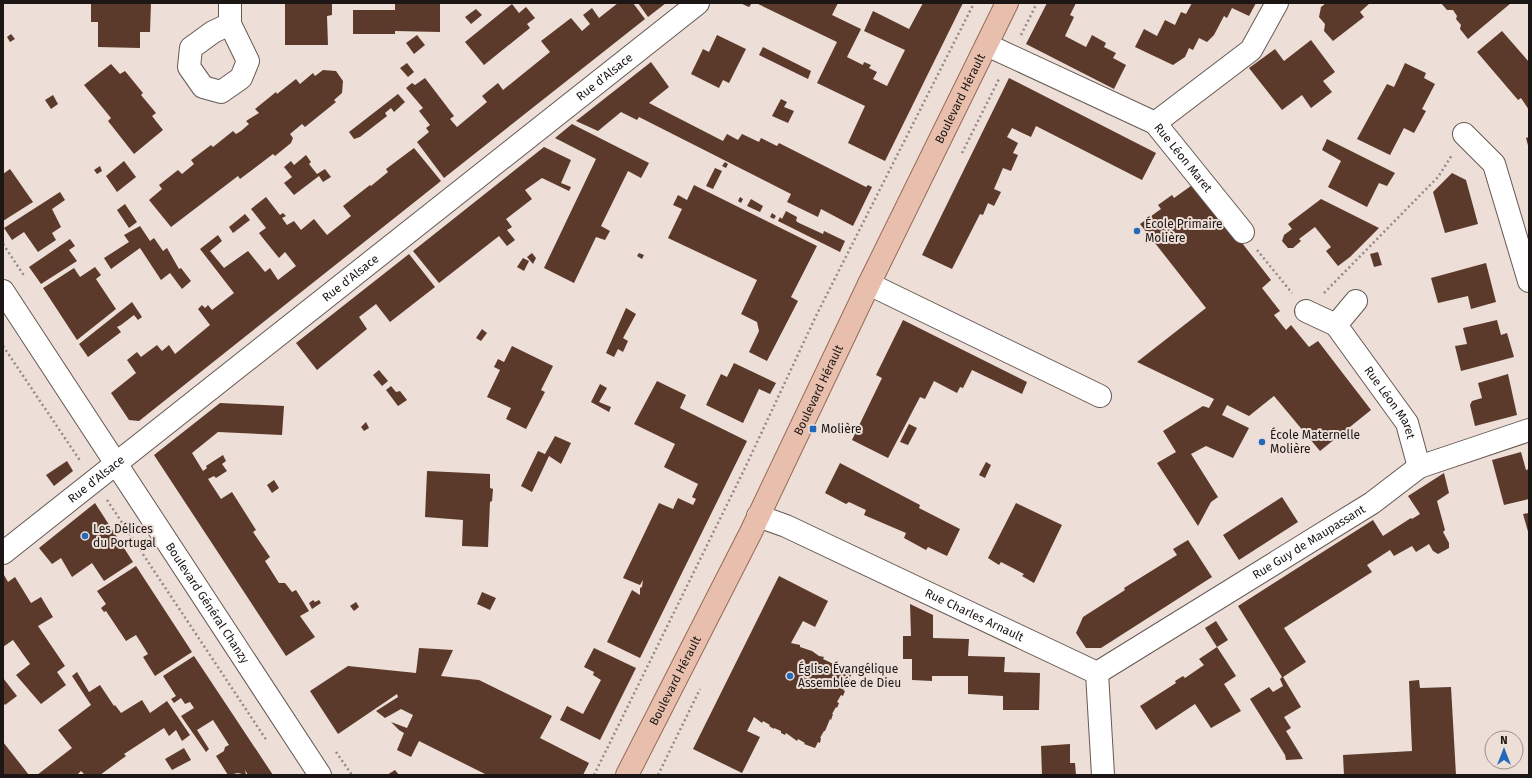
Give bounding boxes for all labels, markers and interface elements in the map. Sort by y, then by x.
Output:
street label: Rue d’Alsace [573,50,635,104]
street label: Boulevard Hérault [932,51,988,146]
street label: Rue Léon Maret [1151,121,1216,196]
place label: École Primaire Molière [1145,216,1223,245]
marker: École Primaire Molière [1132,226,1142,236]
street label: Rue d’Alsace [319,251,381,305]
street label: Boulevard Hérault [791,342,846,438]
street label: Rue Léon Maret [1361,364,1418,441]
place label: Molière [821,422,862,436]
marker: Molière [808,424,818,434]
place label: École Maternelle Molière [1270,427,1360,456]
marker: École Maternelle Molière [1257,437,1267,447]
street label: Rue d’Alsace [65,453,127,506]
street label: Rue Guy de Maupassant [1250,502,1368,582]
place label: Les Délices du Portugal [93,522,156,550]
marker: Les Délices du Portugal [80,531,90,541]
street label: Boulevard Général Chanzy [163,540,252,666]
street label: Rue Charles Arnault [923,586,1027,645]
street label: Boulevard Hérault [647,633,704,728]
place label: Église Évangélique Assemblée de Dieu [798,661,901,690]
marker: Église Évangélique Assemblée de Dieu [785,671,795,681]
north arrow [1484,730,1524,770]
text: N [1500,734,1508,747]

